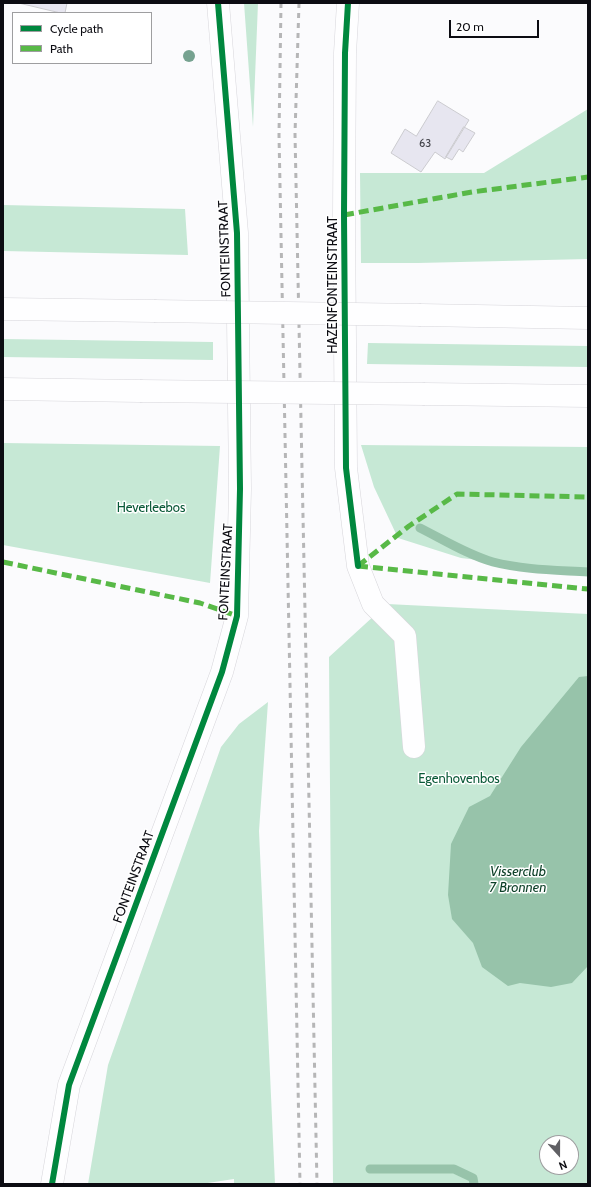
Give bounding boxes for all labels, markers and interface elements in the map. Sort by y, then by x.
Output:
legend [12,12,152,64]
scale bar [451,12,541,38]
text: 20 m [456,19,484,34]
text: Cycle path [50,21,103,36]
text: Path [50,41,73,56]
house number: 63 [419,137,431,151]
street label: FONTEINSTRAAT [216,200,234,298]
street label: HAZENFONTEINSTRAAT [325,216,341,354]
park label: Heverleebos [117,500,185,516]
street label: FONTEINSTRAAT [216,523,236,621]
park label: Egenhovenbos [418,771,500,787]
street label: FONTEINSTRAAT [110,829,158,925]
water label: Visserclub 7 Bronnen [490,864,546,896]
north arrow [539,1135,579,1175]
text: N [557,1157,569,1173]

